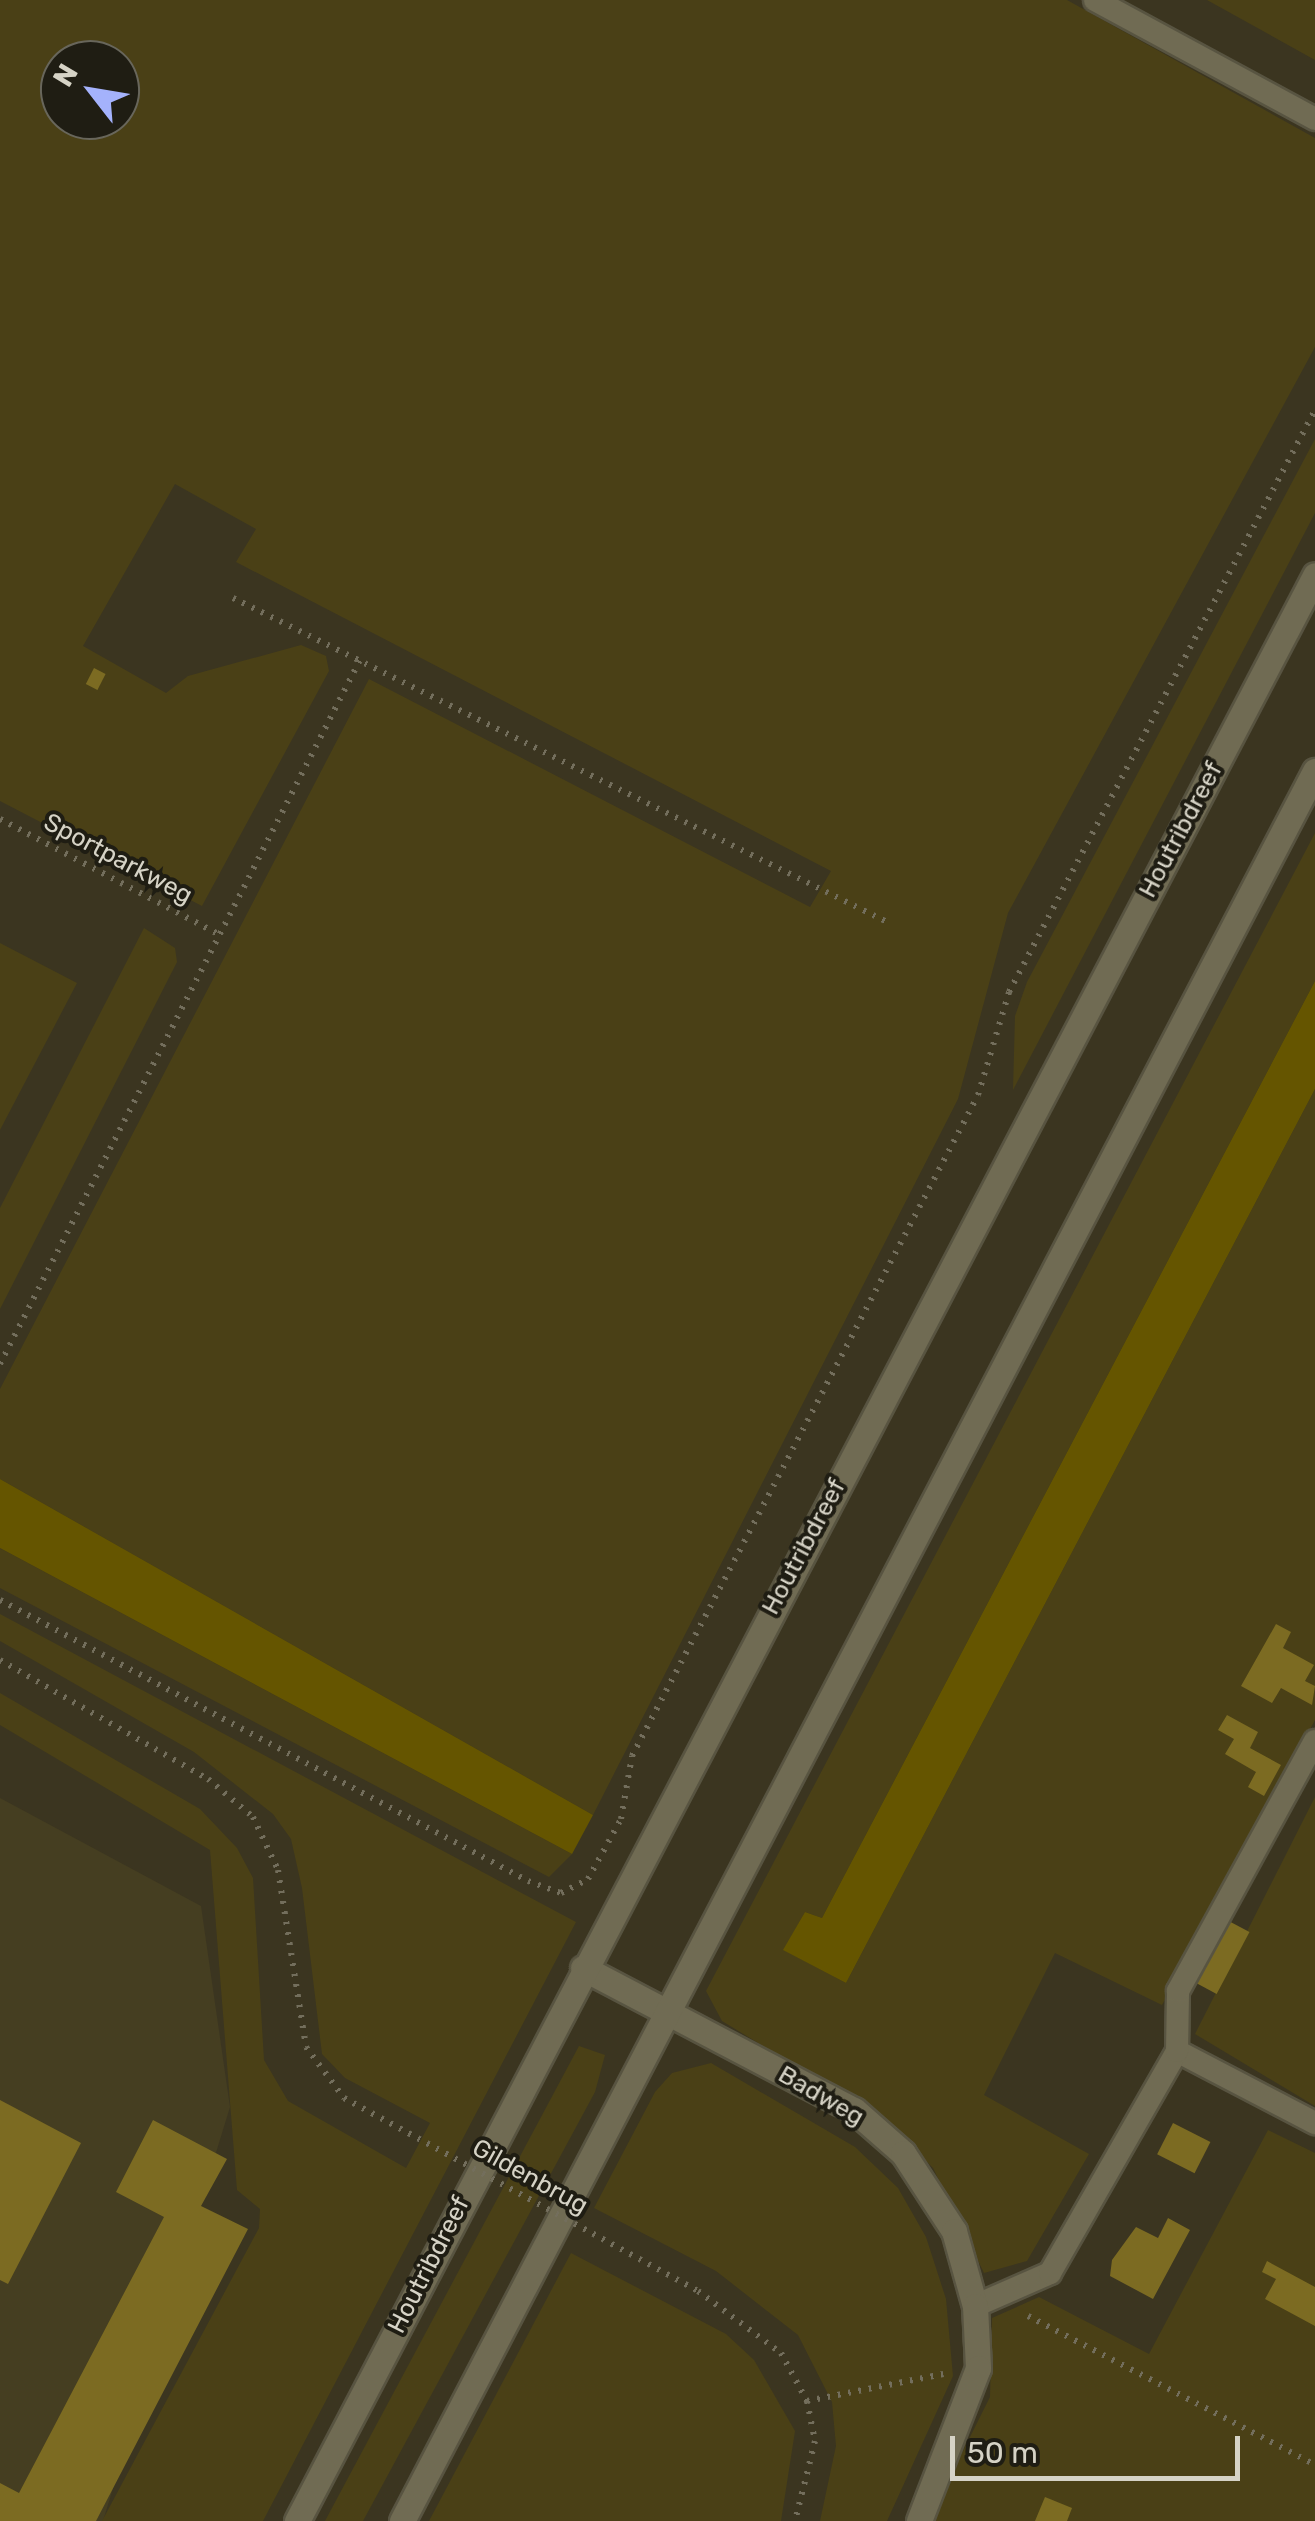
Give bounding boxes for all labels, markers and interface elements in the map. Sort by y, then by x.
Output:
north arrow [40,40,140,140]
text: N [46,58,85,92]
street label: Houtribdreef [1133,757,1229,903]
street label: Sportparkweg [39,807,197,911]
street label: Houtribdreef [756,1474,852,1620]
street label: Badweg [773,2060,869,2132]
street label: Gildenbrug [467,2133,593,2221]
street label: Houtribdreef [382,2192,476,2338]
scale bar [955,2416,1245,2478]
text: 50 m [967,2435,1038,2471]

